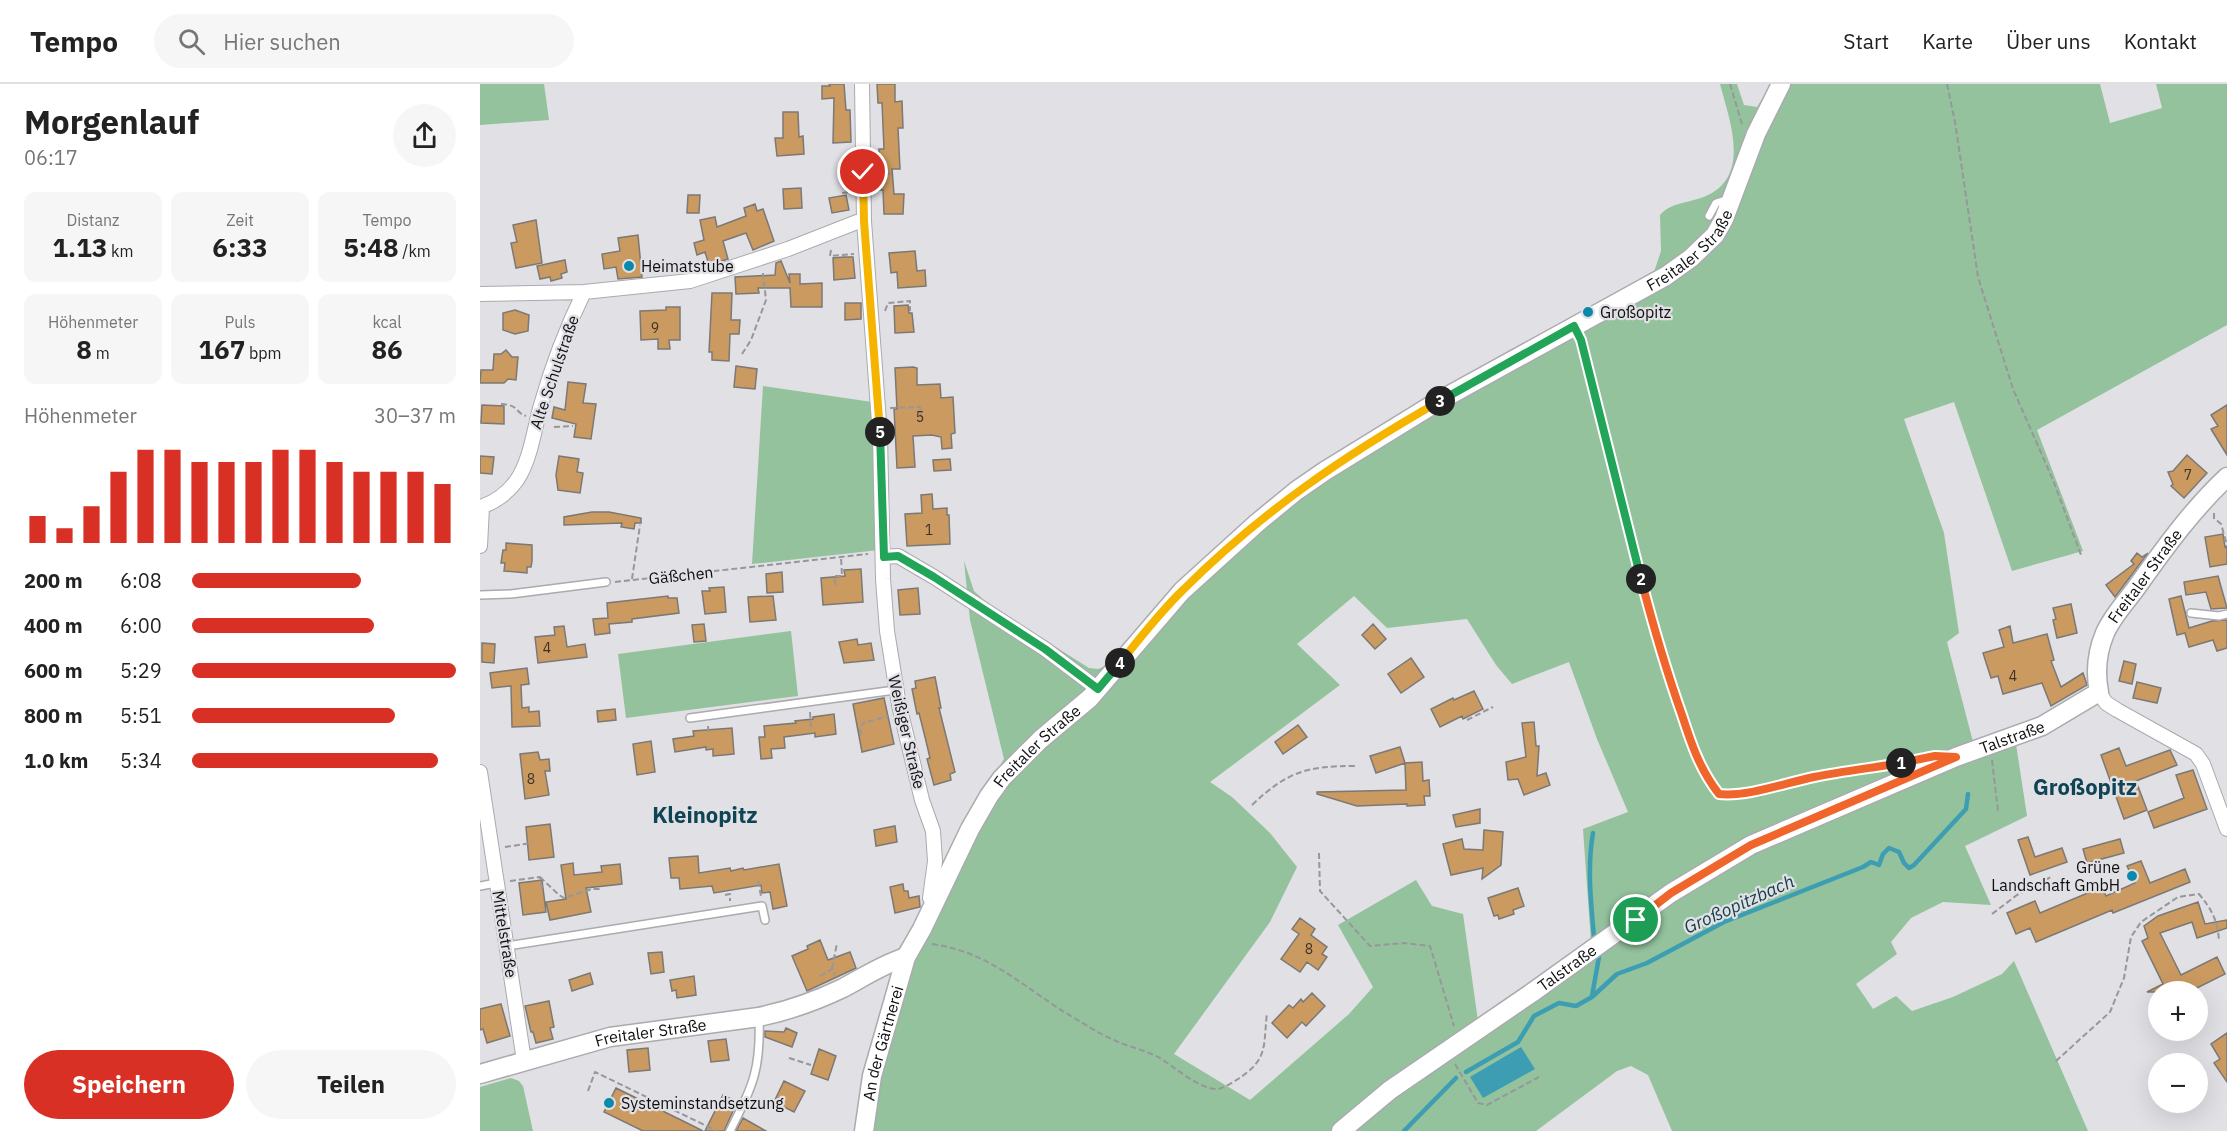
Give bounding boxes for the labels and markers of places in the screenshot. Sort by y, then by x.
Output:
pin [837,146,888,197]
place label: Heimatstube [641,256,734,276]
marker: Heimatstube [622,259,636,273]
place label: Großopitz [1600,302,1671,322]
marker: Großopitz [1581,305,1595,319]
pin: 3 [1425,386,1455,416]
pin: 5 [865,417,895,447]
pin: 2 [1626,564,1656,594]
pin: 4 [1105,648,1135,678]
pin: 1 [1886,748,1916,778]
place label: Grüne Landschaft GmbH [1991,857,2120,895]
marker: Grüne Landschaft GmbH [2125,869,2139,883]
pin [1610,894,1661,945]
place label: Systeminstandsetzung [621,1093,784,1113]
marker: Systeminstandsetzung [602,1096,616,1110]

